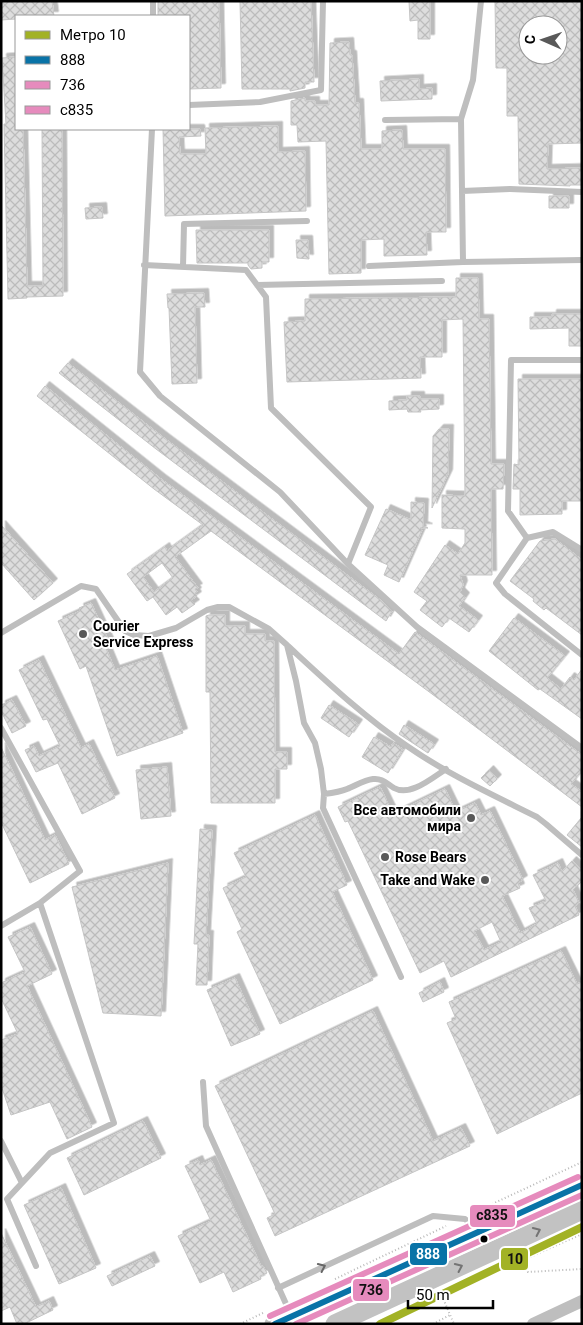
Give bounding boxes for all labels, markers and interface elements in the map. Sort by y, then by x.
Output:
legend [15,15,190,130]
north arrow [518,15,568,65]
text: Метро 10 [60,26,126,44]
text: С [522,35,538,44]
text: 888 [60,51,85,69]
text: 736 [60,76,85,94]
text: с835 [60,101,93,119]
place label: Courier Service Express [93,618,193,650]
marker: Courier Service Express [77,628,89,640]
place label: Все автомобили мира [353,802,461,834]
marker: Все автомобили мира [465,812,477,824]
place label: Rose Bears [395,849,466,865]
marker: Rose Bears [379,851,391,863]
place label: Take and Wake [380,872,475,888]
marker: Take and Wake [479,874,491,886]
line badge: с835 [469,1204,516,1228]
text: с835 [476,1207,508,1223]
one-way arrow [532,1226,541,1237]
unlabelled marker [479,1234,489,1244]
line badge: 888 [409,1242,448,1266]
text: 888 [416,1246,440,1262]
line badge: 10 [500,1247,529,1271]
text: 10 [507,1251,523,1267]
one-way arrow [454,1262,463,1273]
one-way arrow [317,1263,326,1274]
line badge: 736 [352,1278,390,1302]
scale bar [408,1278,493,1310]
text: 736 [359,1282,383,1298]
text: 50 m [416,1286,450,1304]

